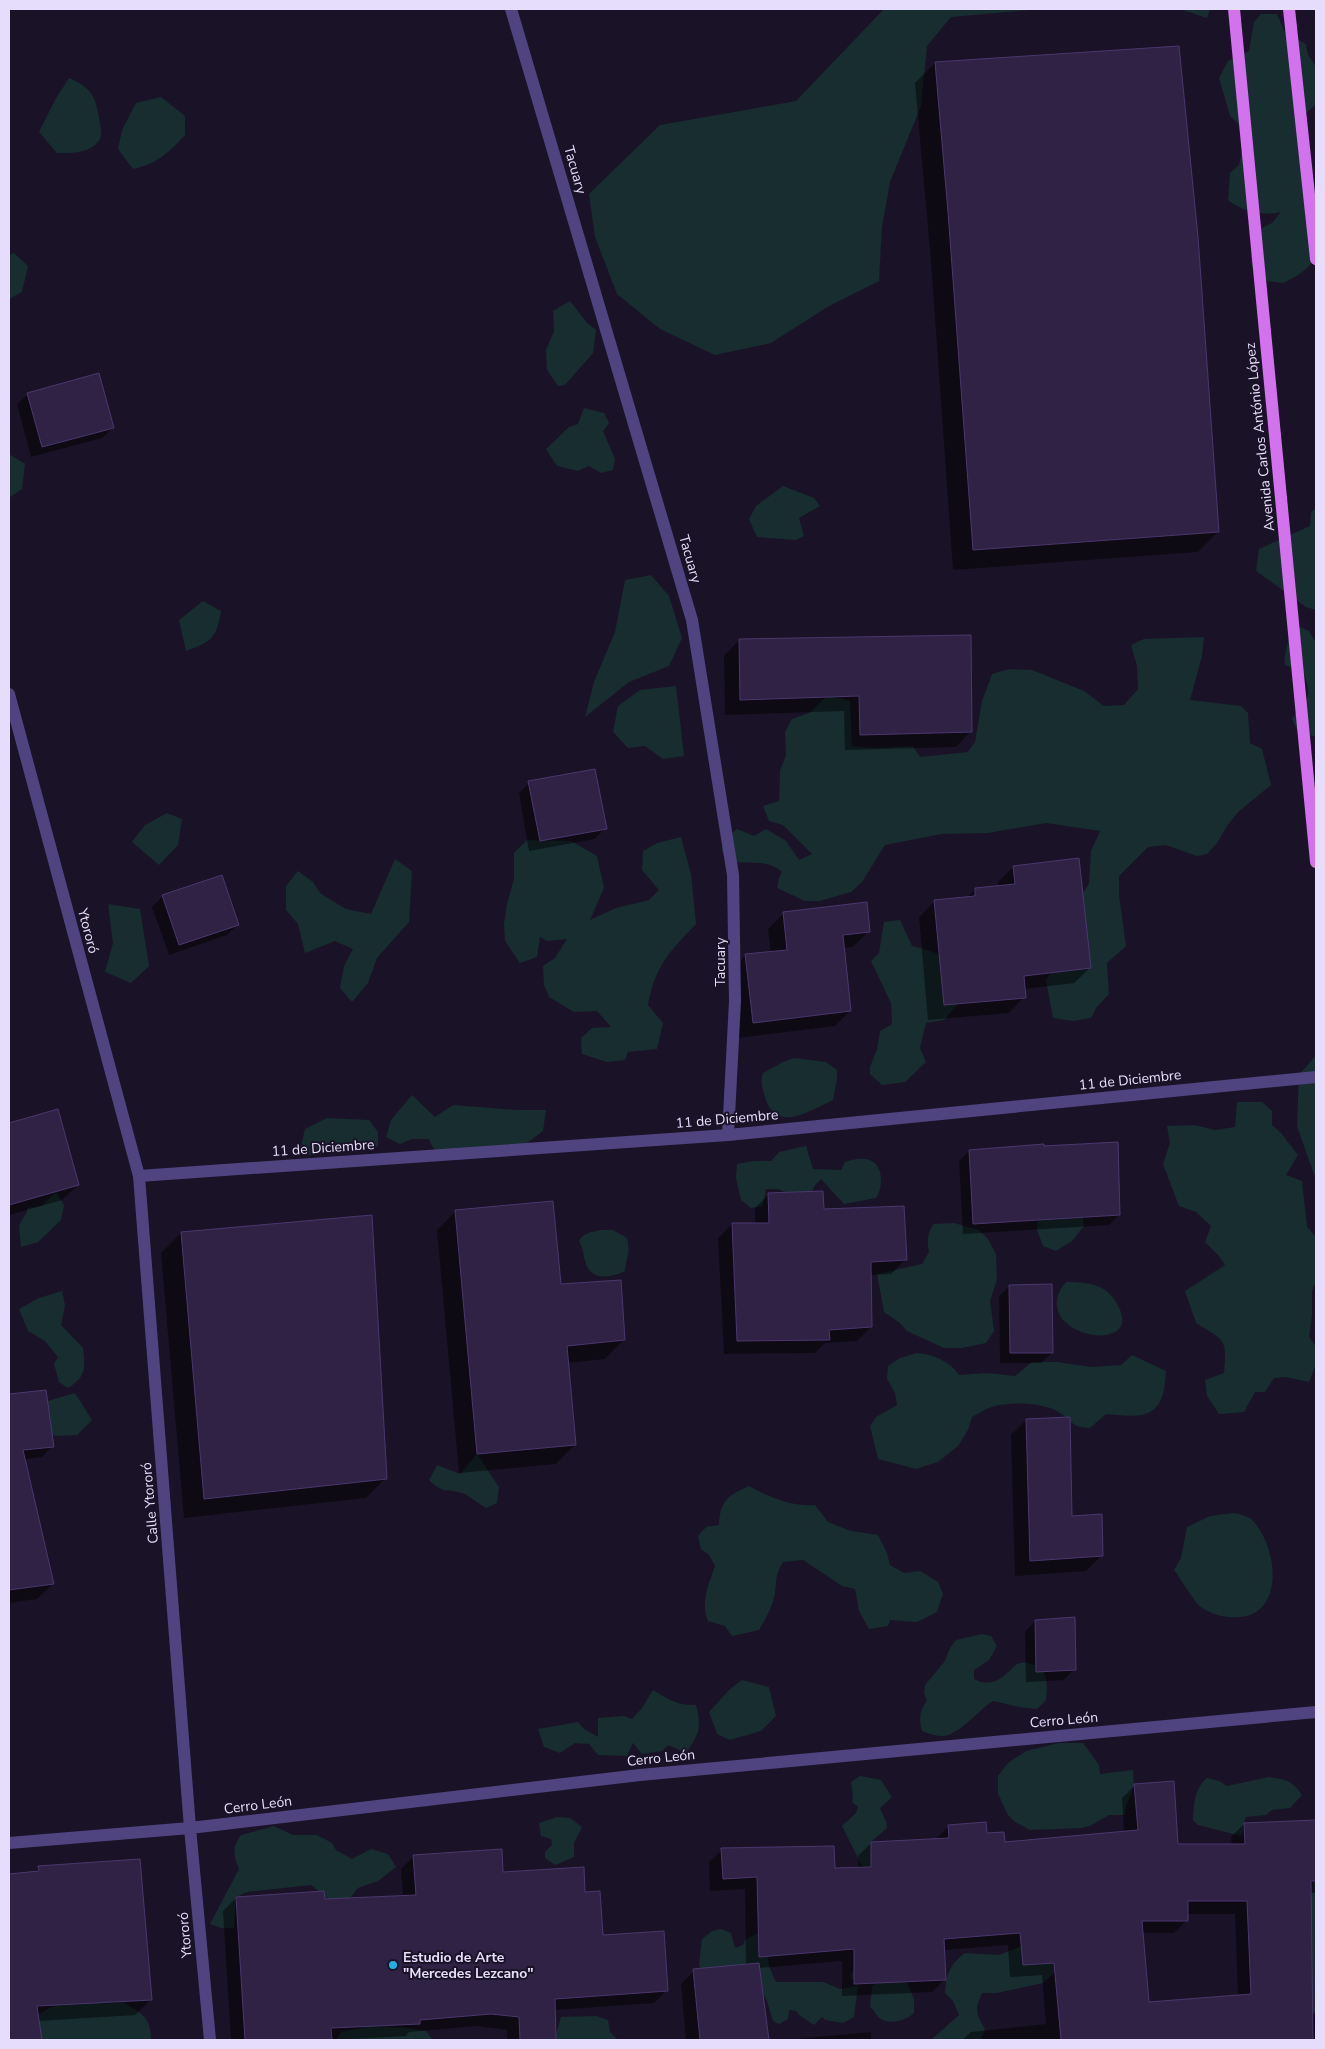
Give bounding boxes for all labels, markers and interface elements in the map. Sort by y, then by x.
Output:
street label: Tacuary [559,144,591,197]
street label: Avenida Carlos António López [1241,341,1279,532]
street label: Tacuary [674,533,706,586]
street label: Ytororó [73,905,103,956]
street label: Tacuary [711,937,730,987]
street label: 11 de Diciembre [1078,1065,1182,1095]
street label: 11 de Diciembre [675,1105,779,1133]
street label: 11 de Diciembre [271,1135,375,1161]
street label: Calle Ytororó [137,1461,163,1545]
street label: Cerro León [1029,1708,1099,1732]
street label: Cerro León [626,1745,696,1771]
street label: Cerro León [223,1791,293,1819]
street label: Ytororó [174,1911,197,1960]
place label: Estudio de Arte "Mercedes Lezcano" [403,1948,534,1983]
marker: Estudio de Arte "Mercedes Lezcano" [387,1959,399,1971]

